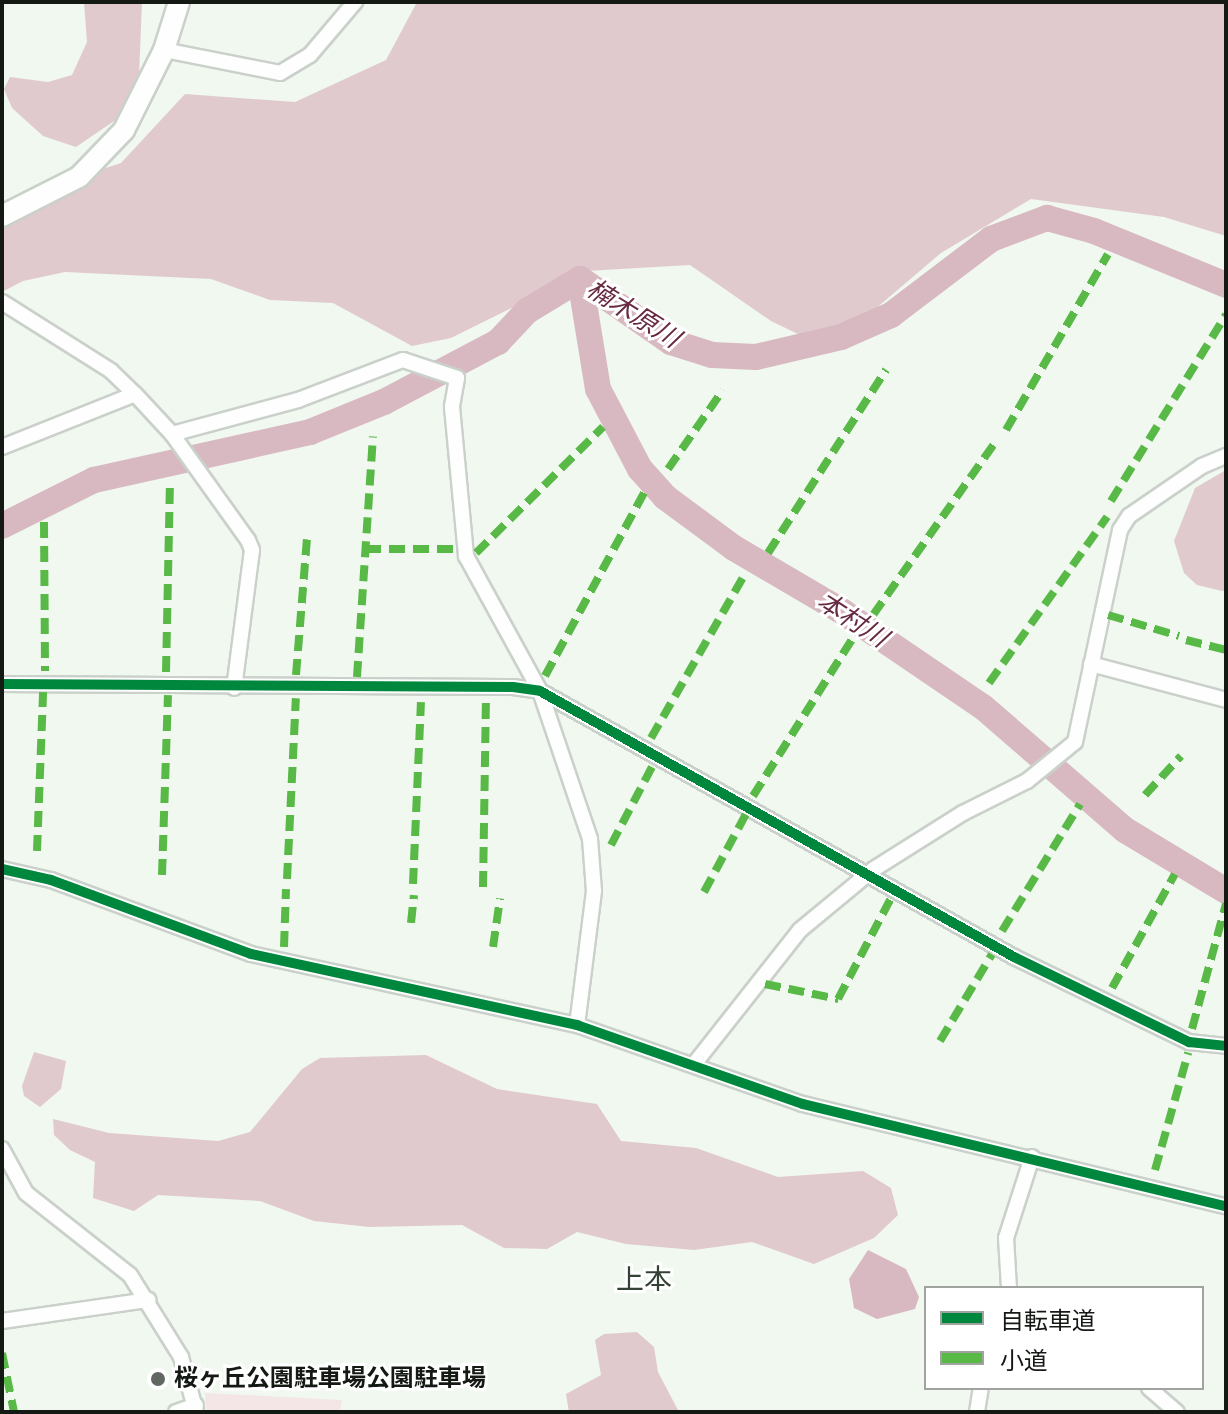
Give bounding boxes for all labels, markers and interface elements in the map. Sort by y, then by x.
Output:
water label: 楠木原川 [581,273,685,355]
water label: 本村川 [811,586,893,654]
district label: 上本 [616,1263,672,1297]
legend [924,1286,1204,1390]
text: 自転車道 [1000,1307,1096,1335]
text: 小道 [1000,1347,1048,1375]
place label: 桜ヶ丘公園駐車場公園駐車場 [174,1365,486,1393]
marker: 桜ヶ丘公園駐車場公園駐車場 [149,1370,167,1388]

